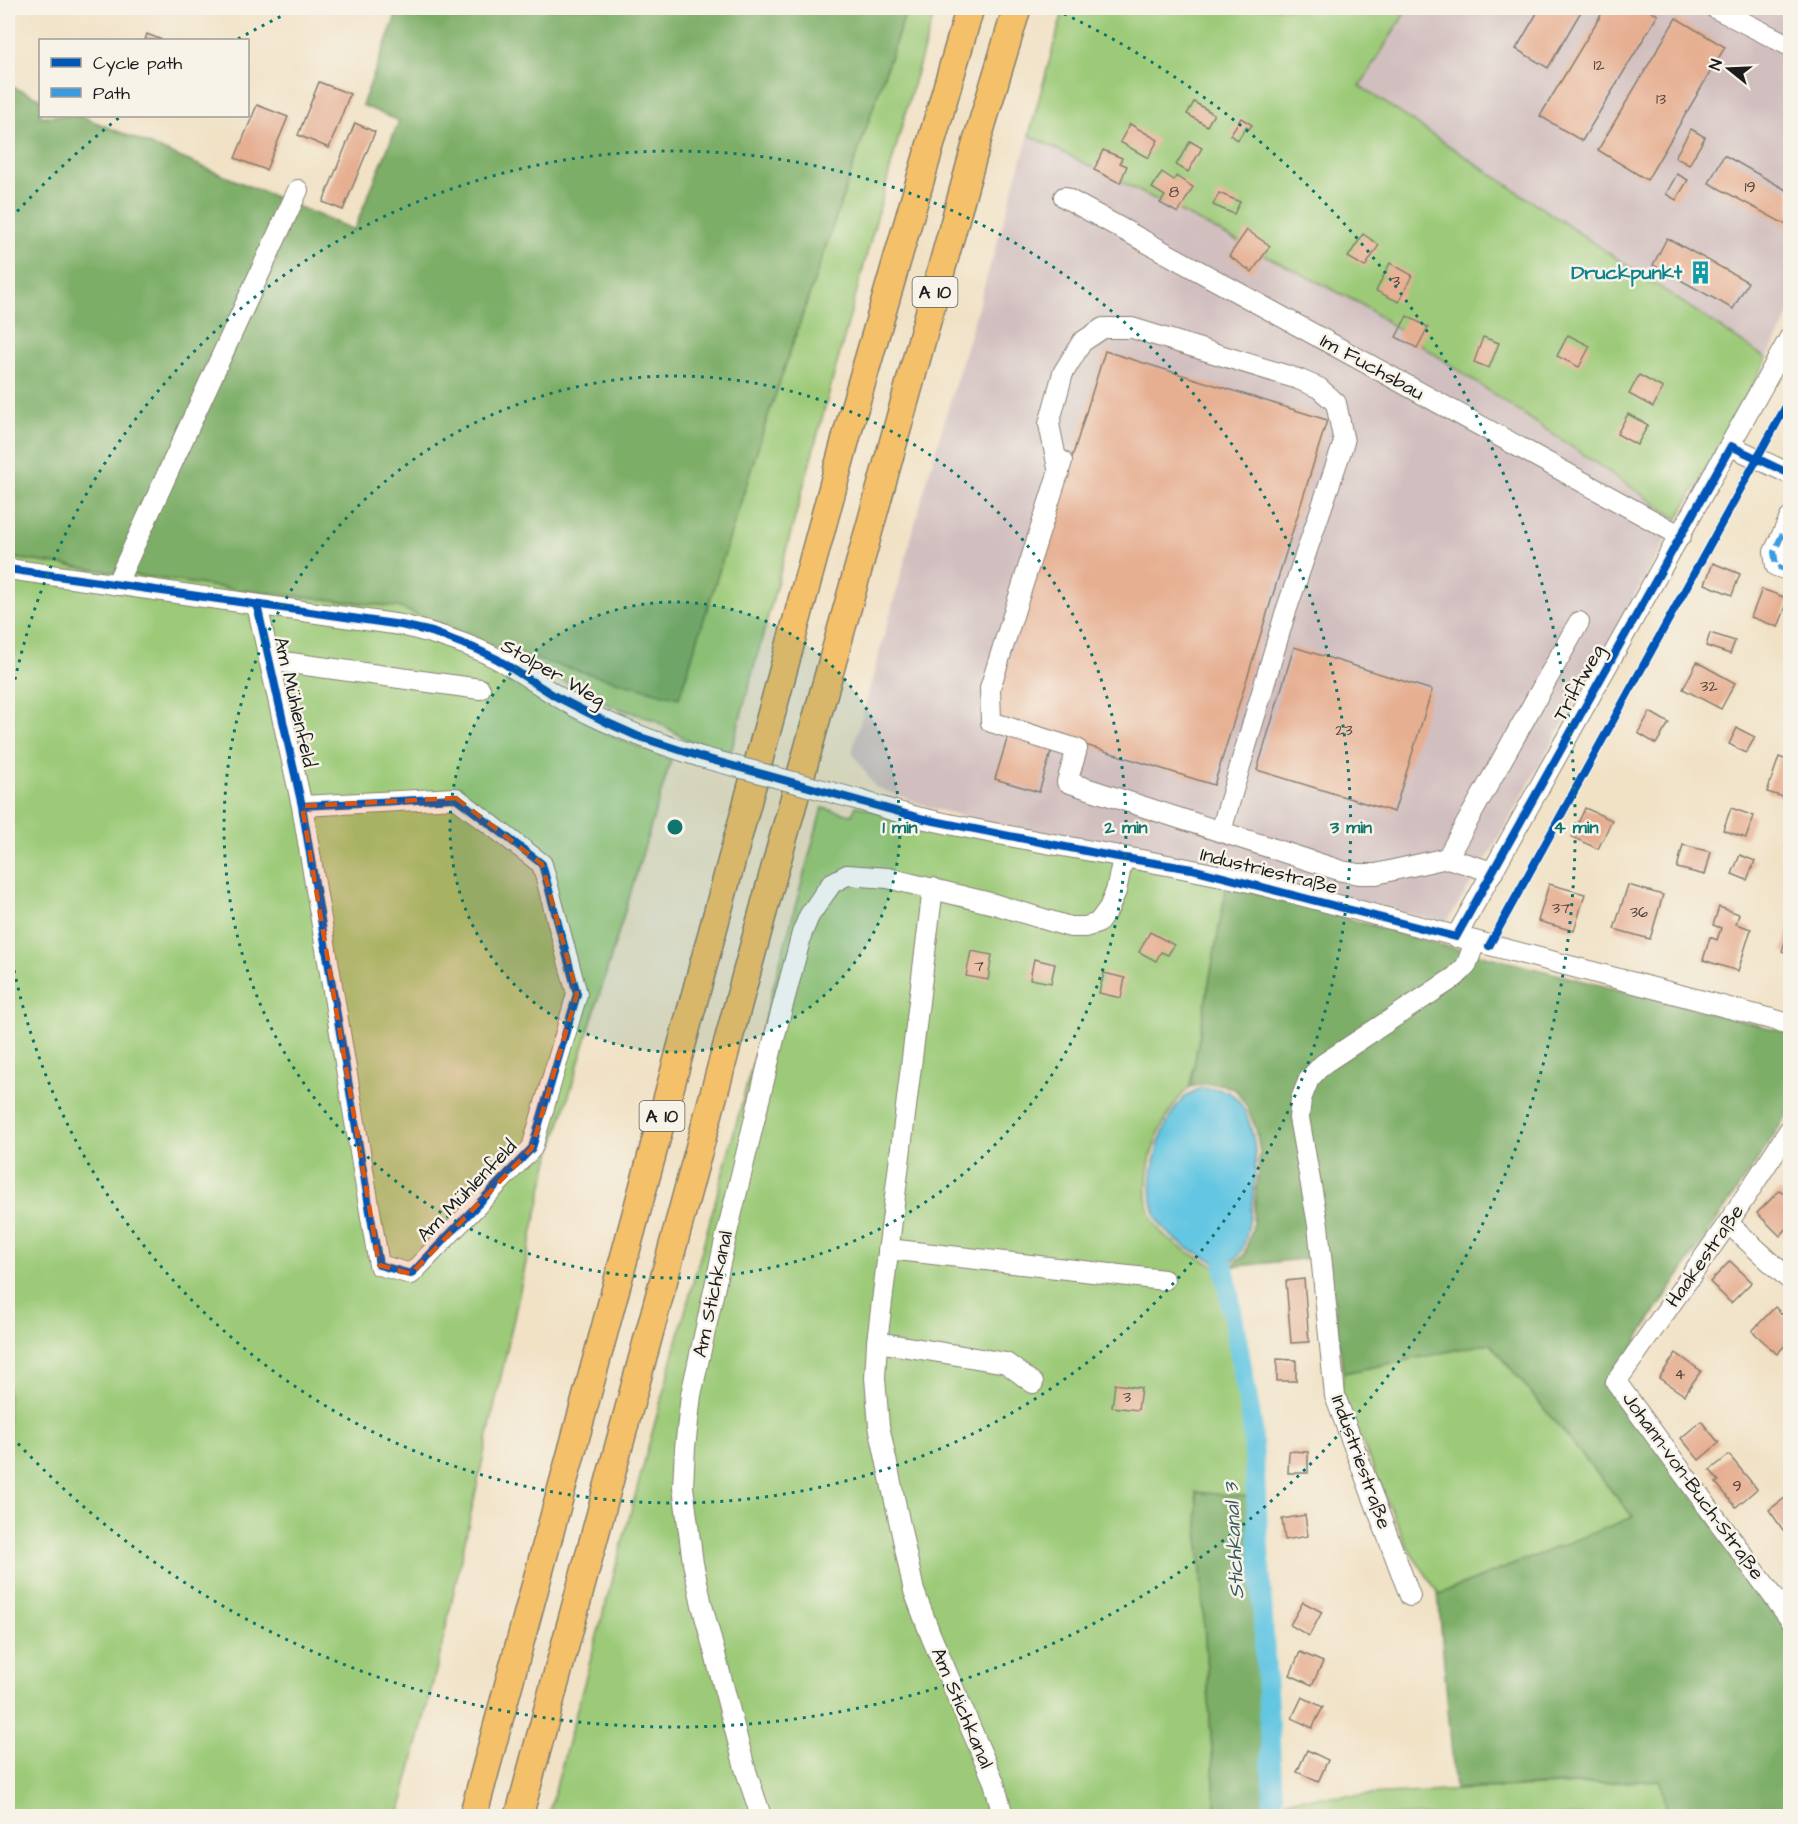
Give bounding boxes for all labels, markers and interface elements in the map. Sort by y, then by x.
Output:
legend [39,39,249,117]
north arrow [1699,39,1759,99]
text: Cycle path [93,51,182,77]
house number: 12 [1593,54,1605,76]
text: N [1704,57,1728,73]
text: Path [93,81,130,106]
house number: 13 [1656,88,1666,110]
house number: 19 [1744,176,1756,198]
house number: 8 [1169,181,1179,203]
place label: Druckpunkt [1571,259,1683,287]
building icon: Druckpunkt [1687,260,1713,286]
house number: 3 [1392,270,1400,292]
road number: A 10 [912,277,958,307]
street label: Im Fuchsbau [1315,327,1429,407]
street label: Stolper Weg [495,632,610,715]
street label: Am Mühlenfeld [266,634,324,770]
street label: Triftweg [1546,640,1612,727]
house number: 32 [1700,675,1718,697]
house number: 23 [1335,719,1353,741]
text: 1 min [882,815,918,840]
text: 2 min [1103,815,1148,840]
text: 3 min [1329,815,1372,840]
text: 4 min [1553,815,1599,840]
centre of rings [665,817,685,837]
street label: Industriestraße [1197,840,1341,902]
house number: 37 [1552,897,1570,919]
house number: 36 [1630,901,1648,923]
house number: 7 [974,955,984,977]
road number: A 10 [640,1101,684,1131]
street label: Am Mühlenfeld [411,1133,523,1249]
street label: Haakestraße [1659,1199,1751,1313]
street label: Am Stichkanal [686,1228,740,1360]
house number: 4 [1675,1363,1686,1385]
house number: 3 [1123,1386,1131,1408]
street label: Johann-von-Buch-Straße [1615,1386,1771,1586]
street label: Industriestraße [1324,1391,1398,1533]
house number: 9 [1732,1475,1742,1497]
water label: Stichkanal 3 [1216,1480,1252,1600]
street label: Am Stichkanal [924,1643,1000,1773]

